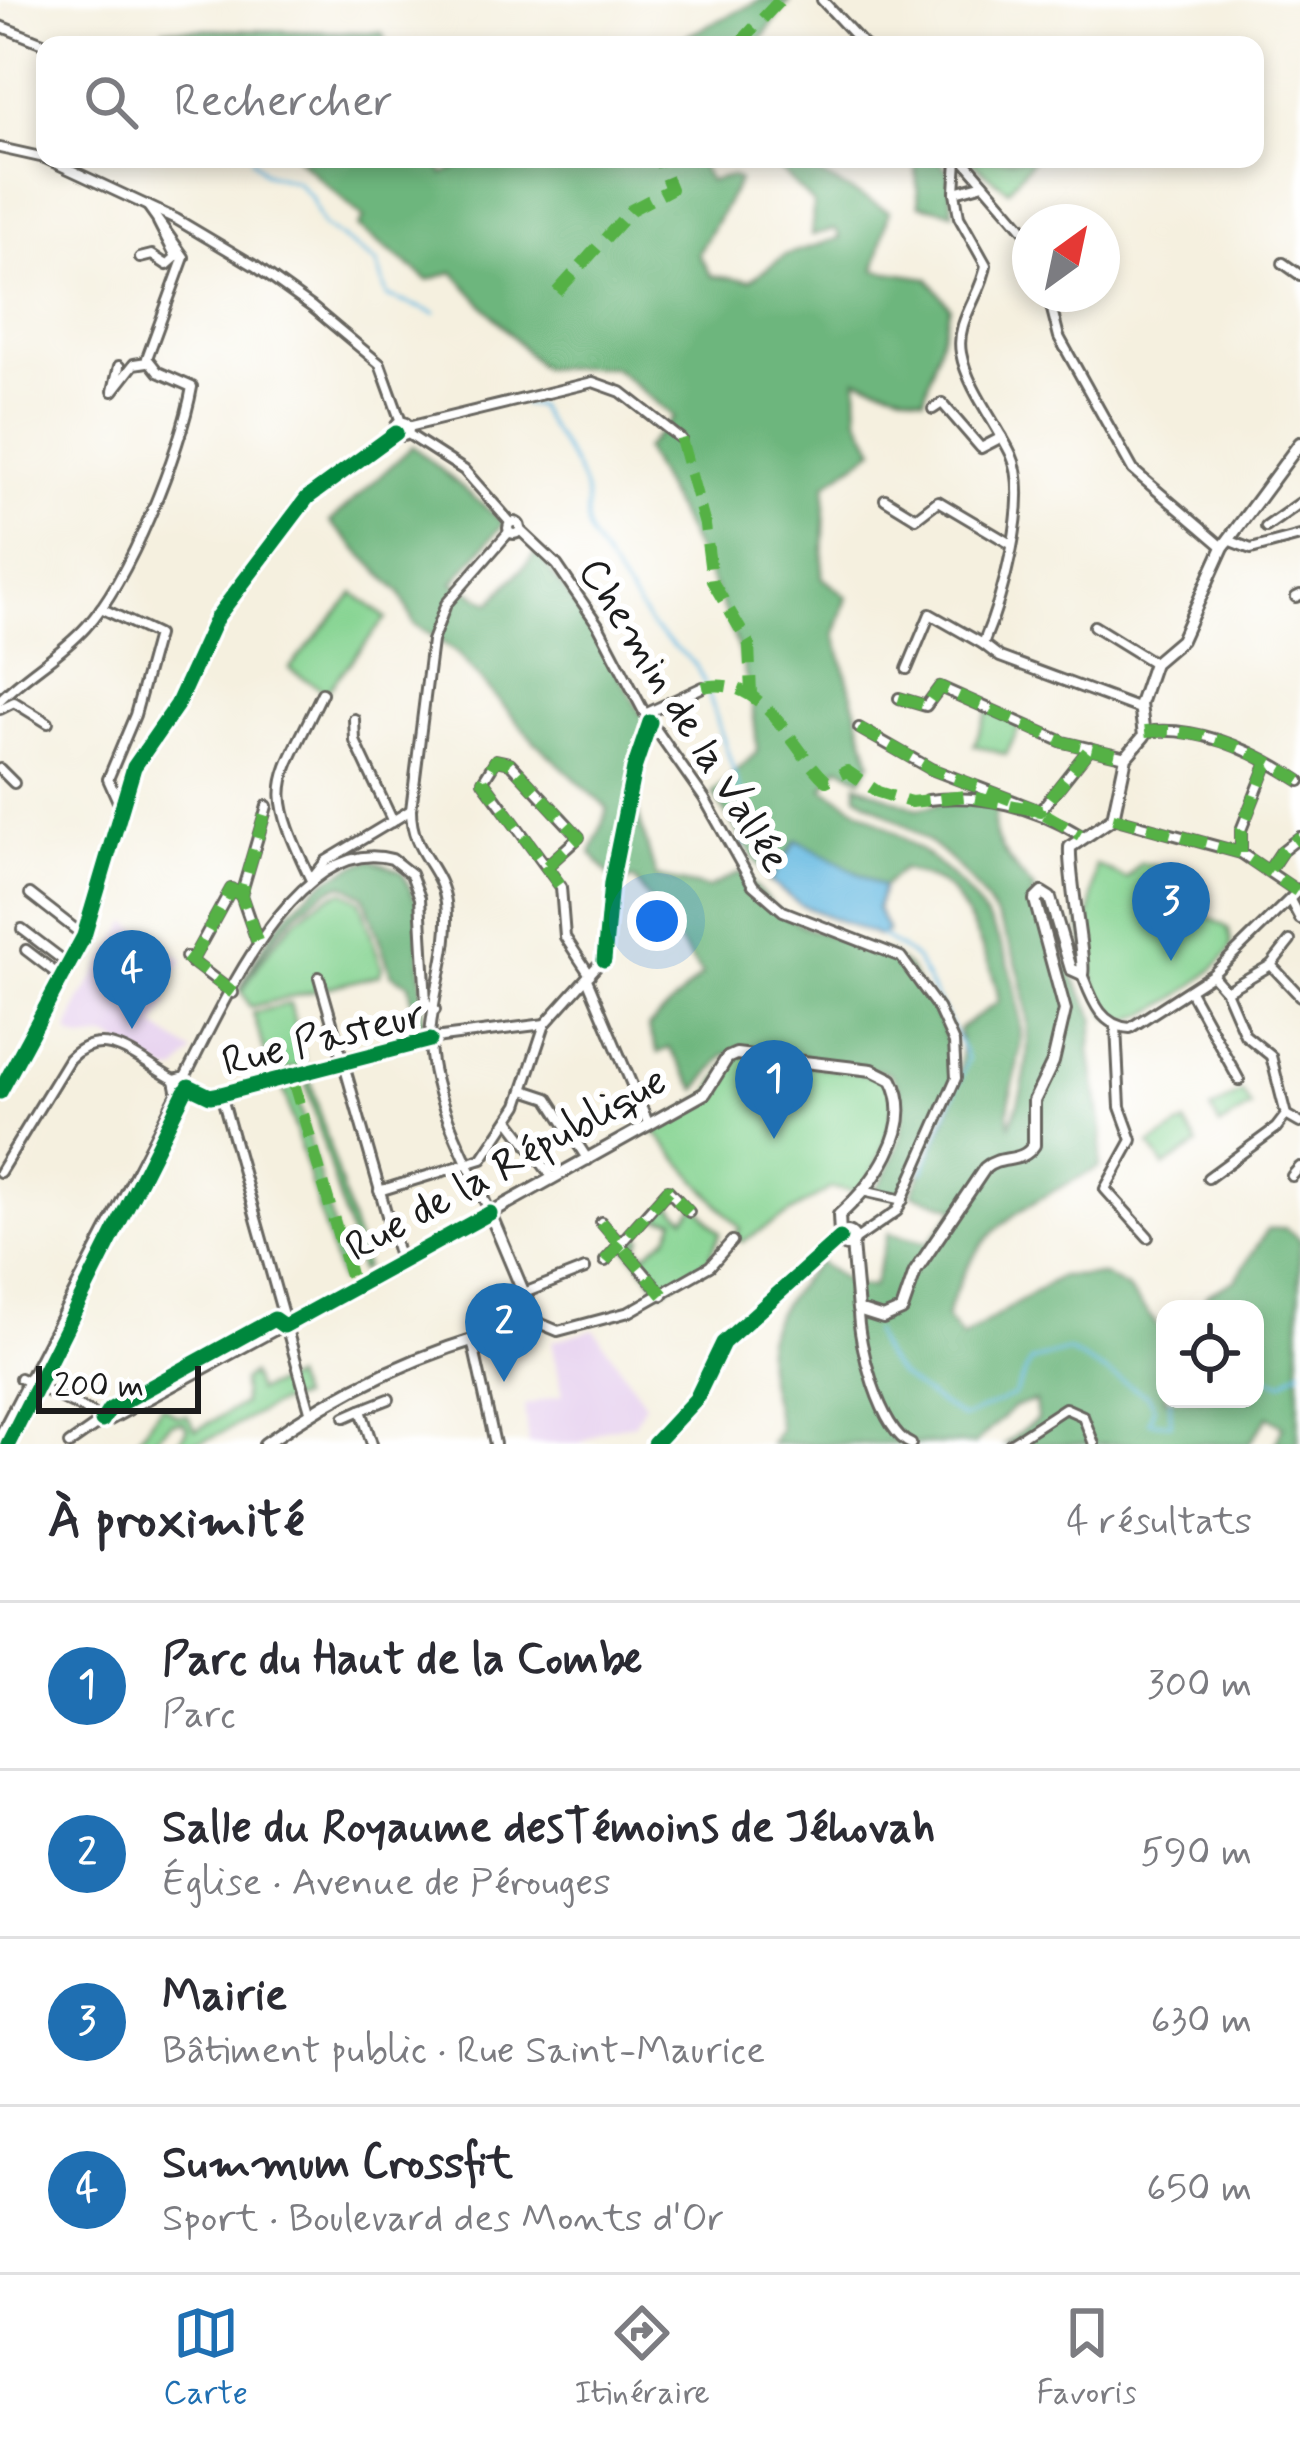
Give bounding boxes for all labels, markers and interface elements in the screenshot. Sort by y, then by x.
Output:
search box [36,36,1264,168]
icon: search [78,69,144,135]
text: Rechercher [174,73,393,132]
north arrow [1012,204,1120,312]
street label: Chemin de la Vallée [564,548,802,883]
pin: 3 [1132,862,1210,961]
your location [627,891,687,951]
pin: 4 [93,930,171,1029]
street label: Rue Pasteur [217,988,431,1091]
pin: 1 [735,1040,813,1139]
street label: Rue de la République [336,1054,677,1276]
pin: 2 [465,1283,543,1382]
map controls [1156,1300,1264,1408]
button: locate [1156,1300,1264,1408]
scale bar [36,1360,201,1413]
text: 200 m [54,1365,144,1409]
text: À proximité [48,1489,304,1555]
text: 4 résultats [1066,1497,1252,1548]
text: Parc du Haut de la Combe [162,1631,642,1690]
text: 1 [78,1660,96,1711]
text: 300 m [1147,1660,1252,1711]
text: Parc [162,1690,236,1741]
text: Salle du Royaume desTémoins de Jéhovah [162,1799,935,1858]
text: 2 [77,1828,97,1879]
text: 590 m [1140,1828,1252,1879]
text: Église · Avenue de Pérouges [162,1858,611,1909]
text: Mairie [162,1967,287,2026]
text: 3 [78,1996,96,2047]
text: 630 m [1151,1996,1252,2047]
text: Bâtiment public · Rue Saint-Maurice [162,2026,765,2077]
text: Summum Crossfit [162,2135,513,2194]
text: 4 [76,2164,98,2215]
text: 650 m [1146,2164,1252,2215]
text: Sport · Boulevard des Monts d'Or [162,2194,724,2245]
tab: Carte [163,2300,248,2416]
tab: Itinéraire [574,2300,710,2416]
tab: Favoris [1037,2300,1137,2416]

